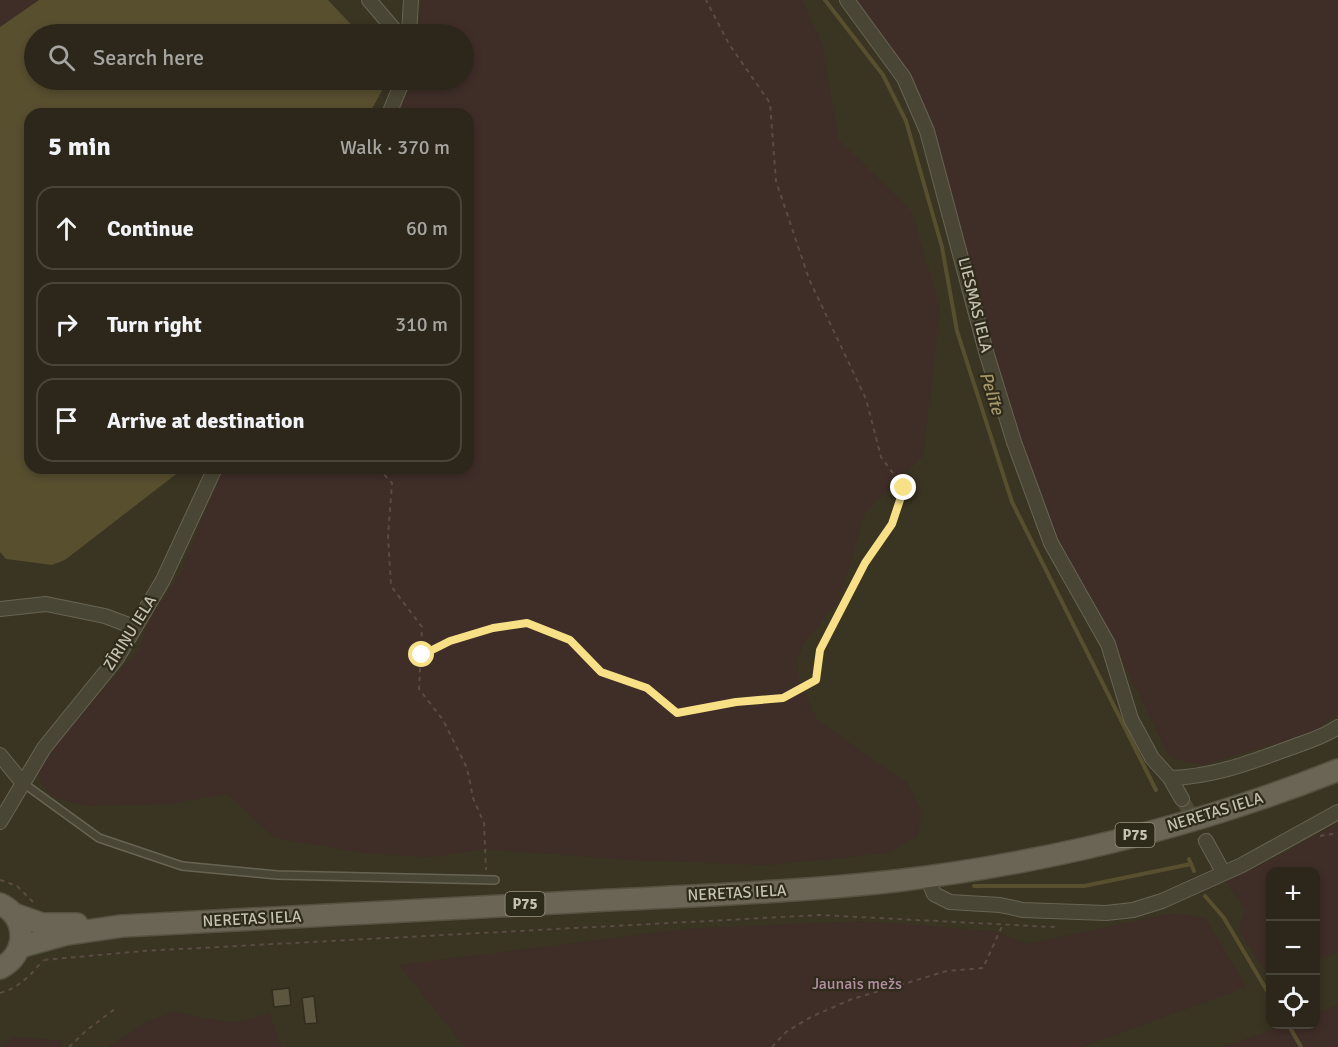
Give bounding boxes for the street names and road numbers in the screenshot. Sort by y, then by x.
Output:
street label: LIESMAS IELA [954,255,997,355]
street label: ZĪRIŅU IELA [99,592,161,674]
street label: NERETAS IELA [1165,788,1266,836]
road number: P75 [1116,823,1154,847]
street label: NERETAS IELA [687,880,787,906]
road number: P75 [506,892,544,916]
street label: NERETAS IELA [202,906,302,932]

